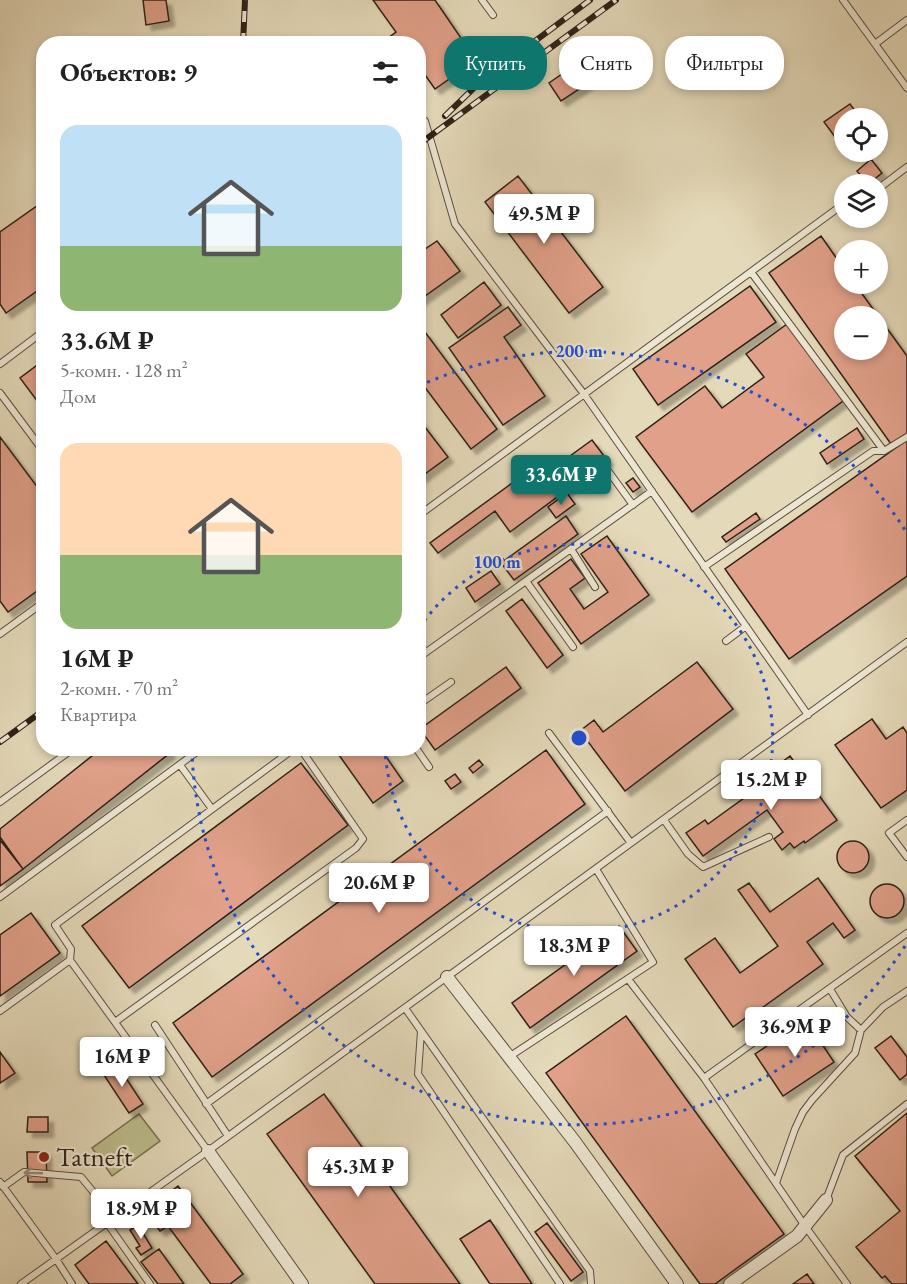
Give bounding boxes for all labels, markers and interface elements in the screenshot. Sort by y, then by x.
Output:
chip: Купить [444,36,547,90]
chip: Снять [559,36,653,90]
chip: Фильтры [665,36,784,90]
text: Объектов: 9 [60,55,197,89]
icon: filters [369,56,402,89]
map controls [834,108,888,360]
button: locate [834,108,888,162]
icon: home [177,164,285,272]
button: layers [834,174,888,228]
pin: 49.5M ₽ [489,194,599,245]
text: 49.5M ₽ [508,200,580,226]
button: + [834,240,888,294]
button: − [834,306,888,360]
text: 33.6M ₽ [60,323,154,357]
text: 200 m [555,339,603,362]
text: 5-комн. · 128 m² [60,357,188,383]
text: Дом [60,383,96,409]
pin: 33.6M ₽ [506,455,616,506]
text: 33.6M ₽ [525,461,597,487]
icon: home [177,482,285,590]
text: 100 m [473,550,521,573]
text: 16M ₽ [60,641,134,675]
text: 2-комн. · 70 m² [60,675,178,701]
text: Квартира [60,701,137,727]
centre of rings [569,728,589,748]
pin: 15.2M ₽ [716,760,826,811]
text: 15.2M ₽ [735,766,807,792]
pin: 20.6M ₽ [324,863,434,914]
text: 20.6M ₽ [343,869,415,895]
pin: 18.3M ₽ [519,926,629,977]
text: 18.3M ₽ [538,932,610,958]
pin: 36.9M ₽ [740,1007,850,1058]
text: 36.9M ₽ [759,1013,831,1039]
pin: 16M ₽ [80,1037,164,1088]
text: 16M ₽ [94,1043,150,1069]
place label: Tatneft [56,1139,133,1174]
pin: 45.3M ₽ [303,1147,413,1198]
marker: Tatneft [37,1150,51,1164]
text: 45.3M ₽ [322,1153,394,1179]
one-way arrow [24,1168,43,1179]
pin: 18.9M ₽ [86,1189,196,1240]
text: 18.9M ₽ [105,1195,177,1221]

